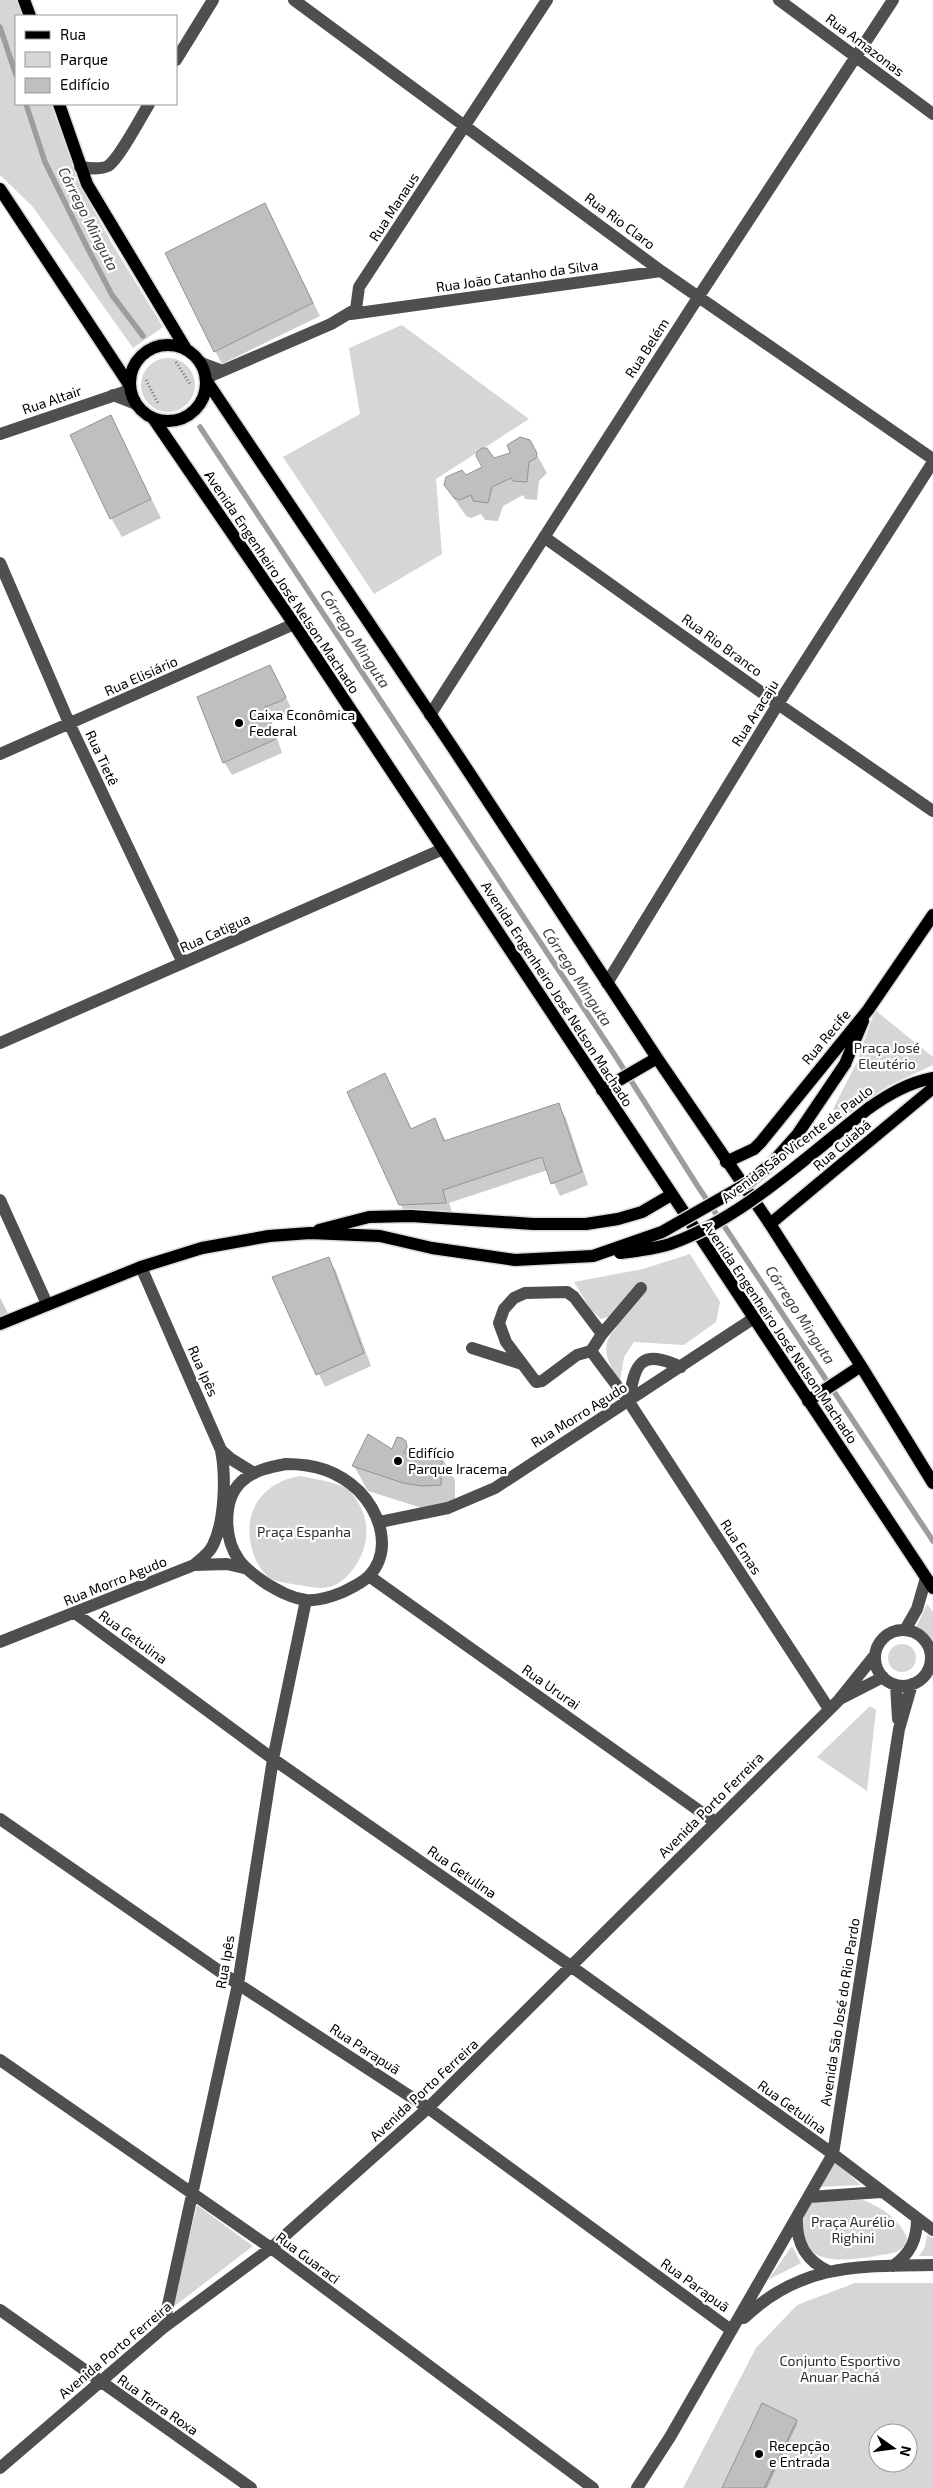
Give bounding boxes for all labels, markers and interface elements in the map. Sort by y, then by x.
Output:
street label: Rua Amazonas [823,10,908,80]
legend [15,15,178,105]
text: Rua [60,25,86,43]
text: Parque [60,50,108,68]
text: Edifício [60,75,110,93]
water label: Córrego Minguta [55,164,123,273]
street label: Rua Manaus [365,169,422,244]
street label: Rua Rio Claro [582,189,659,253]
street label: Rua João Catanho da Silva [435,256,599,295]
street label: Rua Belém [621,315,672,381]
street label: Rua Altair [20,381,84,418]
street label: Avenida Engenheiro José Nelson Machado [201,467,364,697]
water label: Córrego Minguta [317,586,394,691]
street label: Rua Rio Branco [679,610,766,680]
street label: Rua Elisiário [102,652,180,699]
street label: Rua Aracaju [727,676,782,749]
place label: Caixa Econômica Federal [249,706,355,739]
marker: Caixa Econômica Federal [233,717,245,729]
street label: Rua Tietê [82,727,123,788]
street label: Avenida Engenheiro José Nelson Machado [478,878,637,1110]
street label: Rua Catigua [177,909,253,956]
water label: Córrego Minguta [539,924,616,1029]
street label: Rua Recife [798,1006,854,1068]
park label: Praça José Eleutério [854,1039,920,1072]
street label: Avenida São Vicente de Paulo [718,1081,876,1206]
street label: Rua Cuiabá [809,1116,874,1174]
street label: Avenida Engenheiro José Nelson Machado [699,1217,862,1447]
water label: Córrego Minguta [762,1262,839,1367]
street label: Rua Ipês [185,1343,222,1399]
street label: Rua Morro Agudo [528,1378,630,1451]
place label: Edifício Parque Iracema [408,1444,507,1477]
marker: Edifício Parque Iracema [392,1455,404,1467]
street label: Rua Emas [717,1516,766,1578]
park label: Praça Espanha [257,1523,351,1541]
street label: Rua Morro Agudo [61,1552,169,1609]
street label: Rua Getulina [96,1606,171,1667]
street label: Rua Ururai [519,1660,584,1713]
street label: Avenida Porto Ferreira [654,1748,767,1861]
street label: Rua Getulina [424,1842,500,1902]
street label: Avenida São José do Rio Pardo [816,1917,863,2107]
street label: Rua Ipês [211,1934,238,1990]
street label: Rua Parapuã [327,2020,404,2078]
street label: Avenida Porto Ferreira [366,2035,481,2144]
street label: Rua Getulina [755,2076,830,2137]
park label: Praça Aurélio Righini [811,2213,895,2246]
street label: Rua Guaraci [273,2228,344,2287]
street label: Rua Parapuã [658,2254,733,2315]
street label: Avenida Porto Ferreira [55,2297,175,2402]
park label: Conjunto Esportivo Anuar Pachá [780,2352,900,2385]
street label: Rua Terra Roxa [115,2370,202,2439]
north arrow [868,2423,918,2473]
place label: Recepção e Entrada [769,2437,830,2470]
text: N [897,2444,916,2458]
marker: Recepção e Entrada [753,2448,765,2460]

